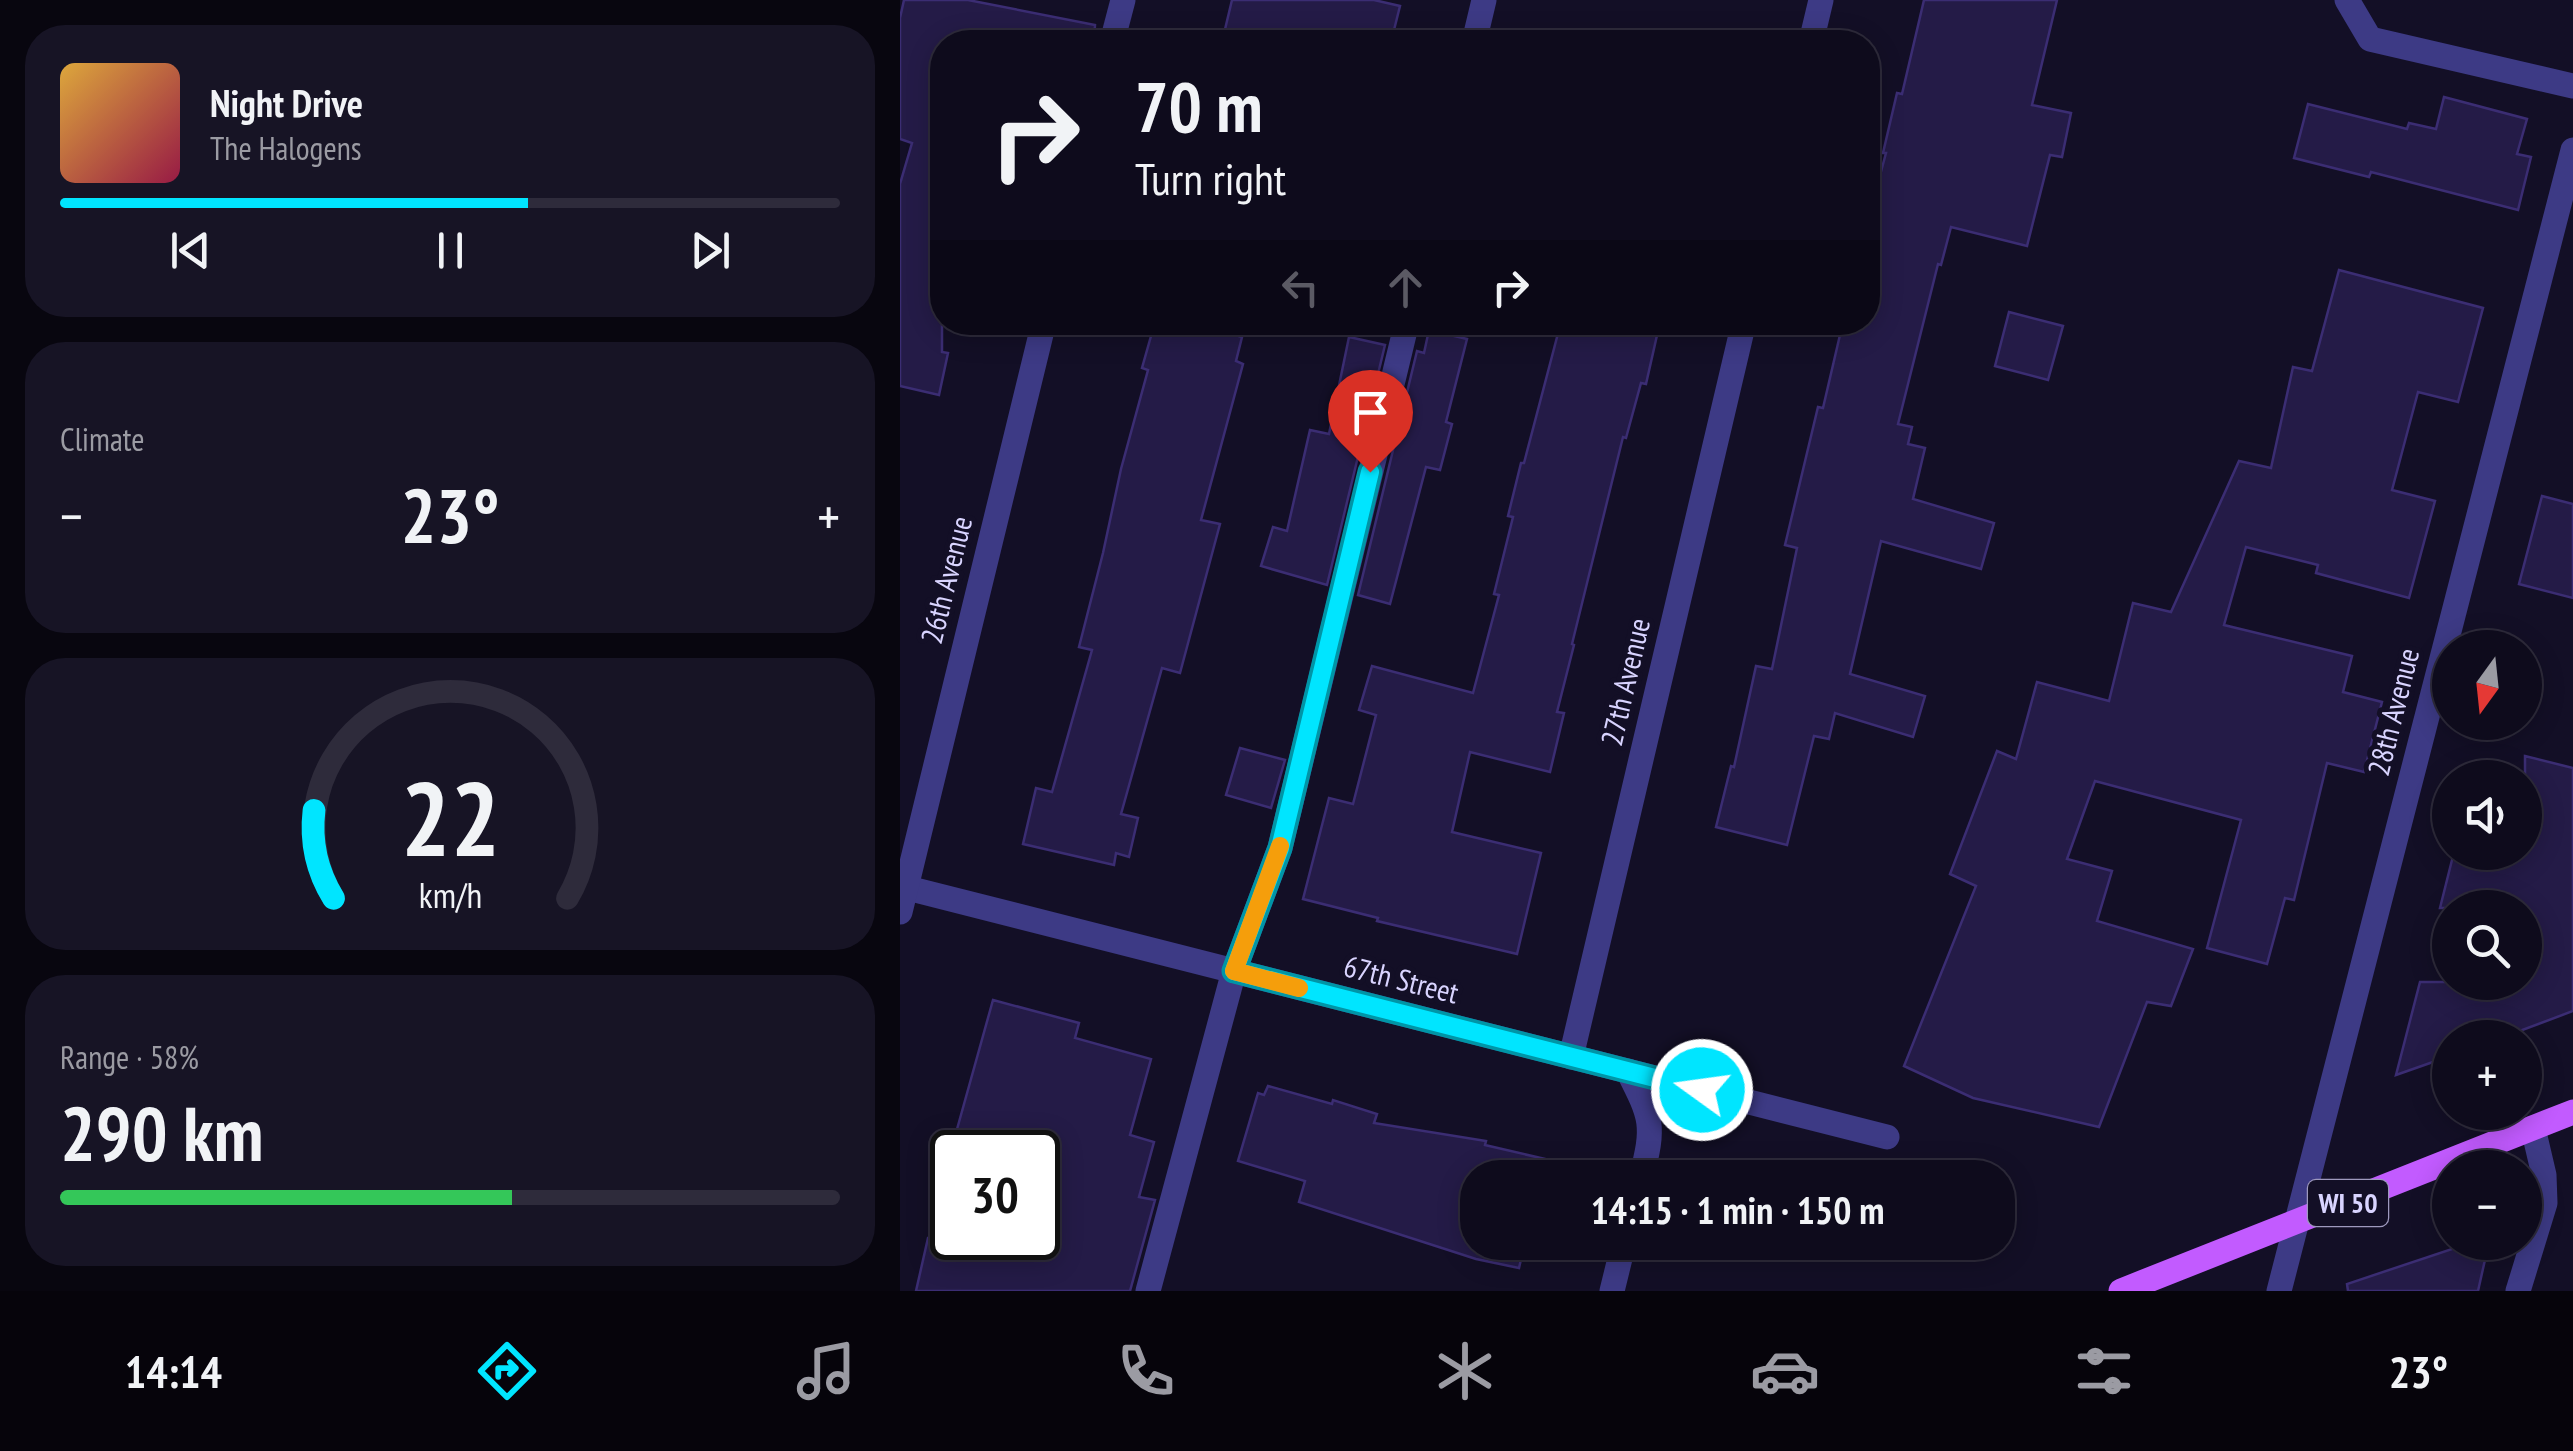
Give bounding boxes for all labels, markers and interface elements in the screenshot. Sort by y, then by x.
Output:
text: 70 m [1135,61,1263,151]
icon: right [970,70,1100,200]
text: Night Drive [210,78,363,127]
text: The Halogens [210,127,362,169]
text: Turn right [1135,149,1286,207]
icon: previous [163,223,218,278]
icon: pause [423,223,478,278]
icon: next [683,223,738,278]
icon: left [1273,260,1328,315]
icon: ahead [1378,260,1433,315]
icon: right [1483,260,1538,315]
pin [1328,370,1413,473]
icon: arrive [1343,385,1398,440]
text: Climate [60,418,144,460]
text: 23° [400,467,500,564]
text: − [60,480,83,551]
text: + [817,480,840,551]
street label: 26th Avenue [911,512,980,647]
street label: 27th Avenue [1591,614,1658,749]
north arrow [2432,630,2542,740]
map controls [2432,630,2542,1260]
street label: 28th Avenue [2358,644,2427,779]
text: 22 [400,750,500,885]
button: sound [2432,760,2542,870]
text: km/h [418,872,482,918]
button: search [2432,890,2542,1000]
street label: 67th Street [1340,946,1463,1012]
button: + [2432,1020,2542,1130]
text: Range · 58% [60,1036,199,1078]
position arrow [1650,1038,1754,1142]
text: 290 km [60,1085,264,1182]
speed limit sign: 30 [930,1130,1060,1260]
button: − [2432,1150,2542,1260]
road number: WI 50 [2308,1180,2388,1226]
text: 14:15 · 1 min · 150 m [1591,1185,1884,1234]
icon: directions [472,1336,542,1406]
icon: music [791,1336,861,1406]
icon: phone [1111,1336,1181,1406]
icon: climate [1430,1336,1500,1406]
icon: car [1750,1336,1820,1406]
icon: filters [2069,1336,2139,1406]
text: 14:14 [125,1342,222,1400]
text: 23° [2389,1342,2448,1400]

